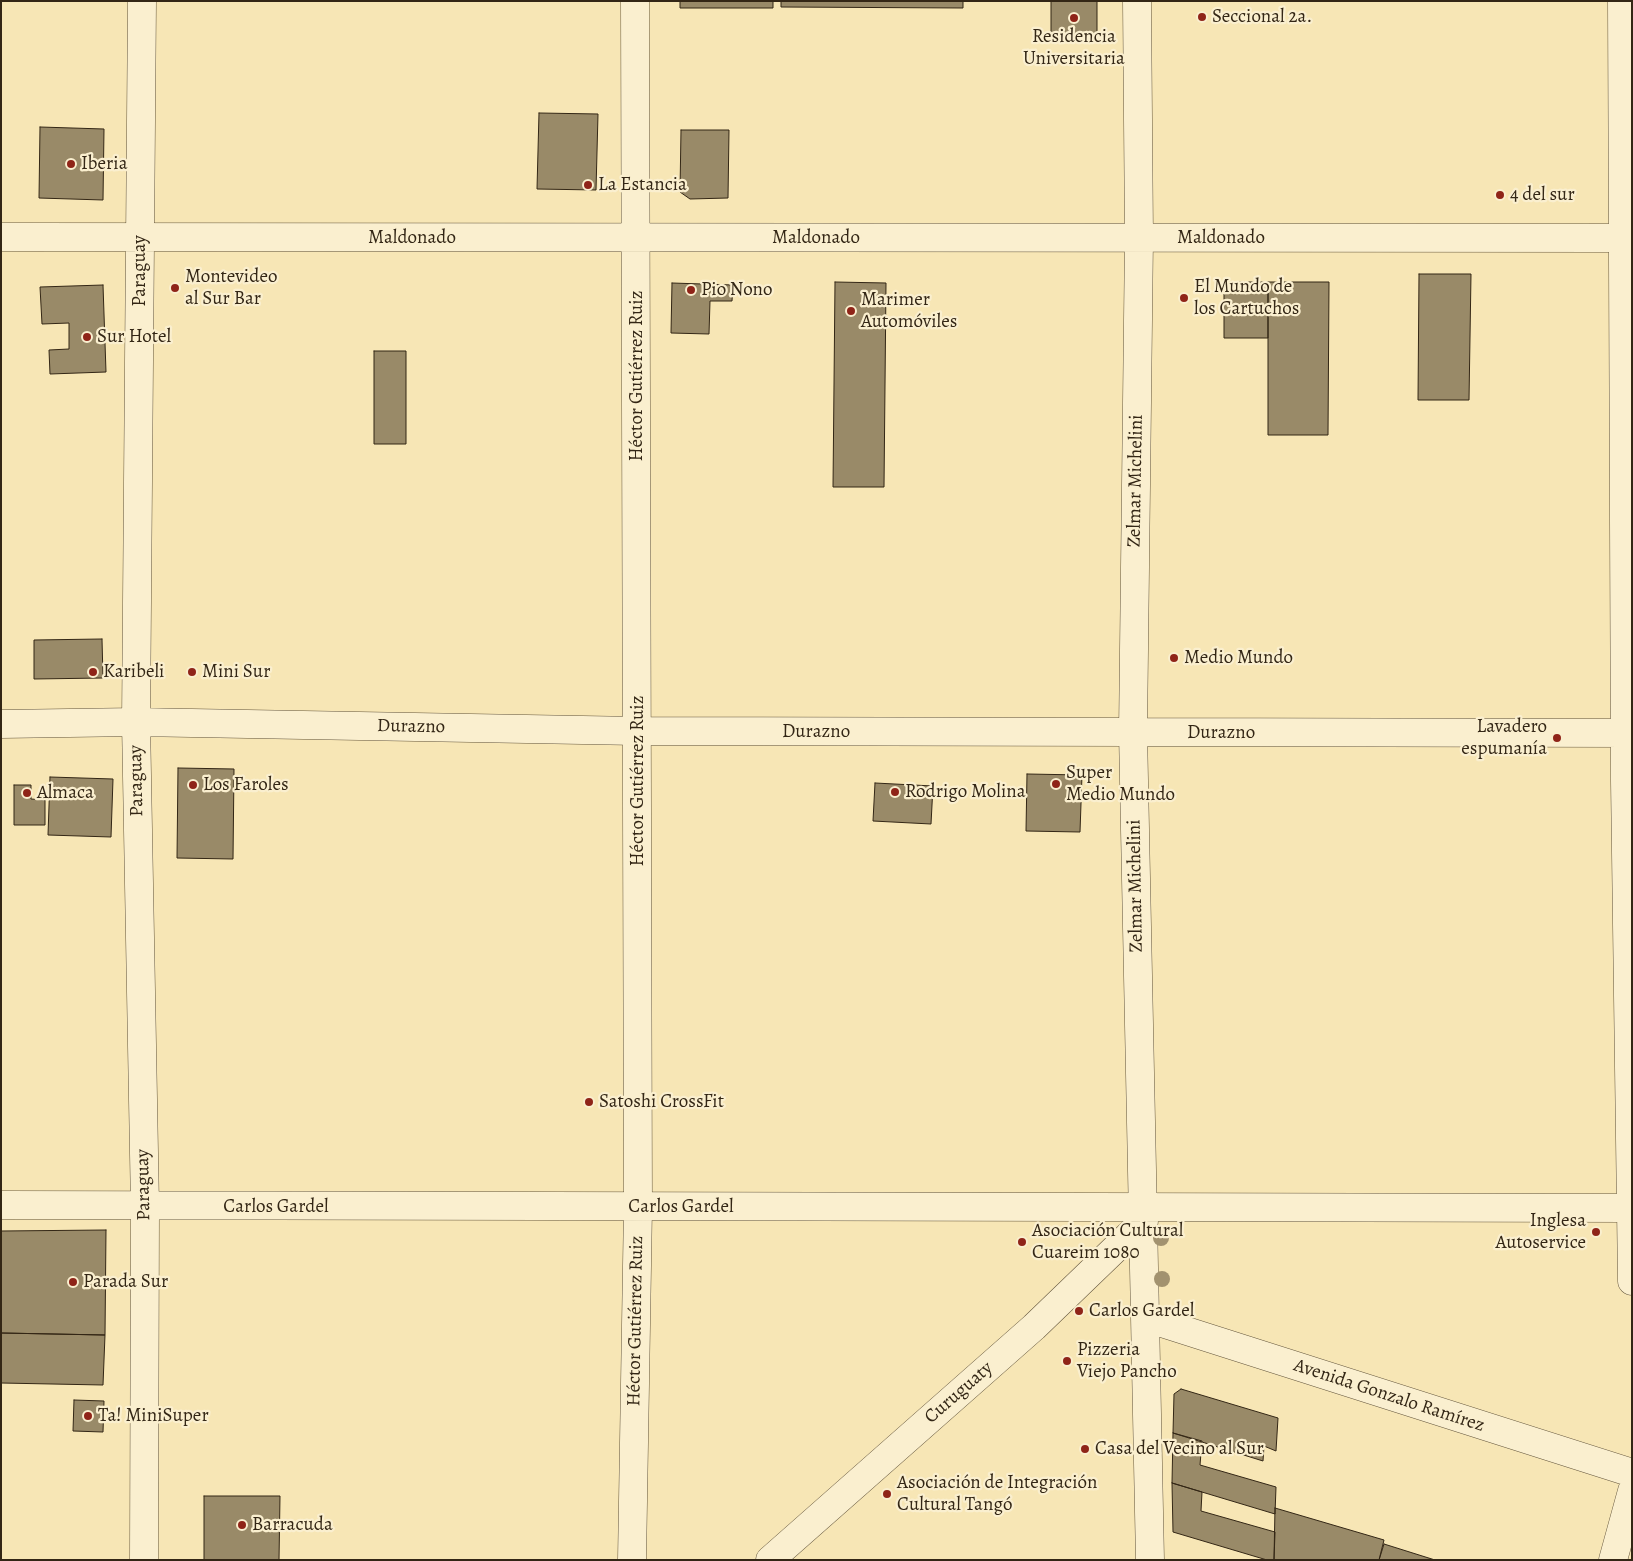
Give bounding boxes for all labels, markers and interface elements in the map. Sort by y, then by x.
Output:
place label: Seccional 2a. [1212,6,1312,28]
marker: Seccional 2a. [1196,11,1208,23]
marker: Residencia Universitaria [1068,12,1080,24]
place label: Residencia Universitaria [1023,26,1125,70]
place label: Iberia [81,153,128,175]
marker: Iberia [65,158,77,170]
place label: La Estancia [598,174,687,196]
marker: La Estancia [582,179,594,191]
place label: 4 del sur [1510,184,1575,206]
marker: 4 del sur [1494,189,1506,201]
street label: Maldonado [368,227,456,249]
street label: Maldonado [772,227,860,249]
street label: Maldonado [1177,227,1265,249]
street label: Paraguay [129,235,151,307]
place label: Montevideo al Sur Bar [185,266,277,310]
place label: El Mundo de los Cartuchos [1194,276,1299,320]
place label: Pio Nono [701,279,772,301]
marker: Montevideo al Sur Bar [169,282,181,294]
marker: Pio Nono [685,284,697,296]
place label: Marimer Automóviles [861,289,957,333]
street label: Héctor Gutiérrez Ruiz [626,291,648,461]
marker: El Mundo de los Cartuchos [1178,292,1190,304]
marker: Marimer Automóviles [845,305,857,317]
place label: Sur Hotel [97,326,171,348]
marker: Sur Hotel [81,331,93,343]
street label: Zelmar Michelini [1123,414,1149,548]
place label: Medio Mundo [1184,647,1293,669]
marker: Medio Mundo [1168,652,1180,664]
place label: Karibeli [103,661,164,683]
place label: Mini Sur [202,661,270,683]
marker: Karibeli [87,666,99,678]
marker: Mini Sur [186,666,198,678]
street label: Héctor Gutiérrez Ruiz [627,696,649,866]
street label: Durazno [377,715,445,739]
place label: Lavadero espumanía [1461,716,1547,760]
street label: Durazno [782,721,850,743]
street label: Durazno [1187,722,1255,744]
marker: Lavadero espumanía [1551,732,1563,744]
street label: Paraguay [125,745,149,817]
place label: Super Medio Mundo [1066,762,1175,806]
place label: Los Faroles [203,774,289,796]
marker: Super Medio Mundo [1050,778,1062,790]
marker: Los Faroles [187,779,199,791]
place label: Rodrigo Molina [905,781,1026,803]
place label: Almaca [37,782,94,804]
marker: Rodrigo Molina [889,786,901,798]
marker: Almaca [21,787,33,799]
street label: Zelmar Michelini [1123,819,1149,953]
place label: Satoshi CrossFit [599,1091,724,1113]
marker: Satoshi CrossFit [583,1096,595,1108]
street label: Paraguay [132,1149,156,1221]
street label: Carlos Gardel [223,1196,329,1218]
street label: Carlos Gardel [628,1196,734,1218]
place label: Inglesa Autoservice [1495,1210,1586,1254]
place label: Asociación Cultural Cuareim 1080 [1032,1220,1183,1264]
marker: Inglesa Autoservice [1590,1226,1602,1238]
street label: Héctor Gutiérrez Ruiz [623,1235,649,1407]
marker: Asociación Cultural Cuareim 1080 [1016,1236,1028,1248]
place label: Parada Sur [83,1271,168,1293]
marker: Parada Sur [67,1276,79,1288]
place label: Carlos Gardel [1089,1300,1194,1322]
marker: Carlos Gardel [1073,1305,1085,1317]
place label: Pizzeria Viejo Pancho [1077,1339,1177,1383]
street label: Avenida Gonzalo Ramírez [1291,1354,1487,1438]
marker: Pizzeria Viejo Pancho [1061,1355,1073,1367]
street label: Curuguaty [920,1357,998,1429]
place label: Ta! MiniSuper [98,1405,209,1427]
marker: Ta! MiniSuper [82,1410,94,1422]
place label: Casa del Vecino al Sur [1095,1438,1264,1460]
marker: Casa del Vecino al Sur [1079,1443,1091,1455]
place label: Asociación de Integración Cultural Tangó [897,1472,1097,1516]
marker: Asociación de Integración Cultural Tangó [881,1488,893,1500]
place label: Barracuda [252,1514,333,1536]
marker: Barracuda [236,1519,248,1531]

